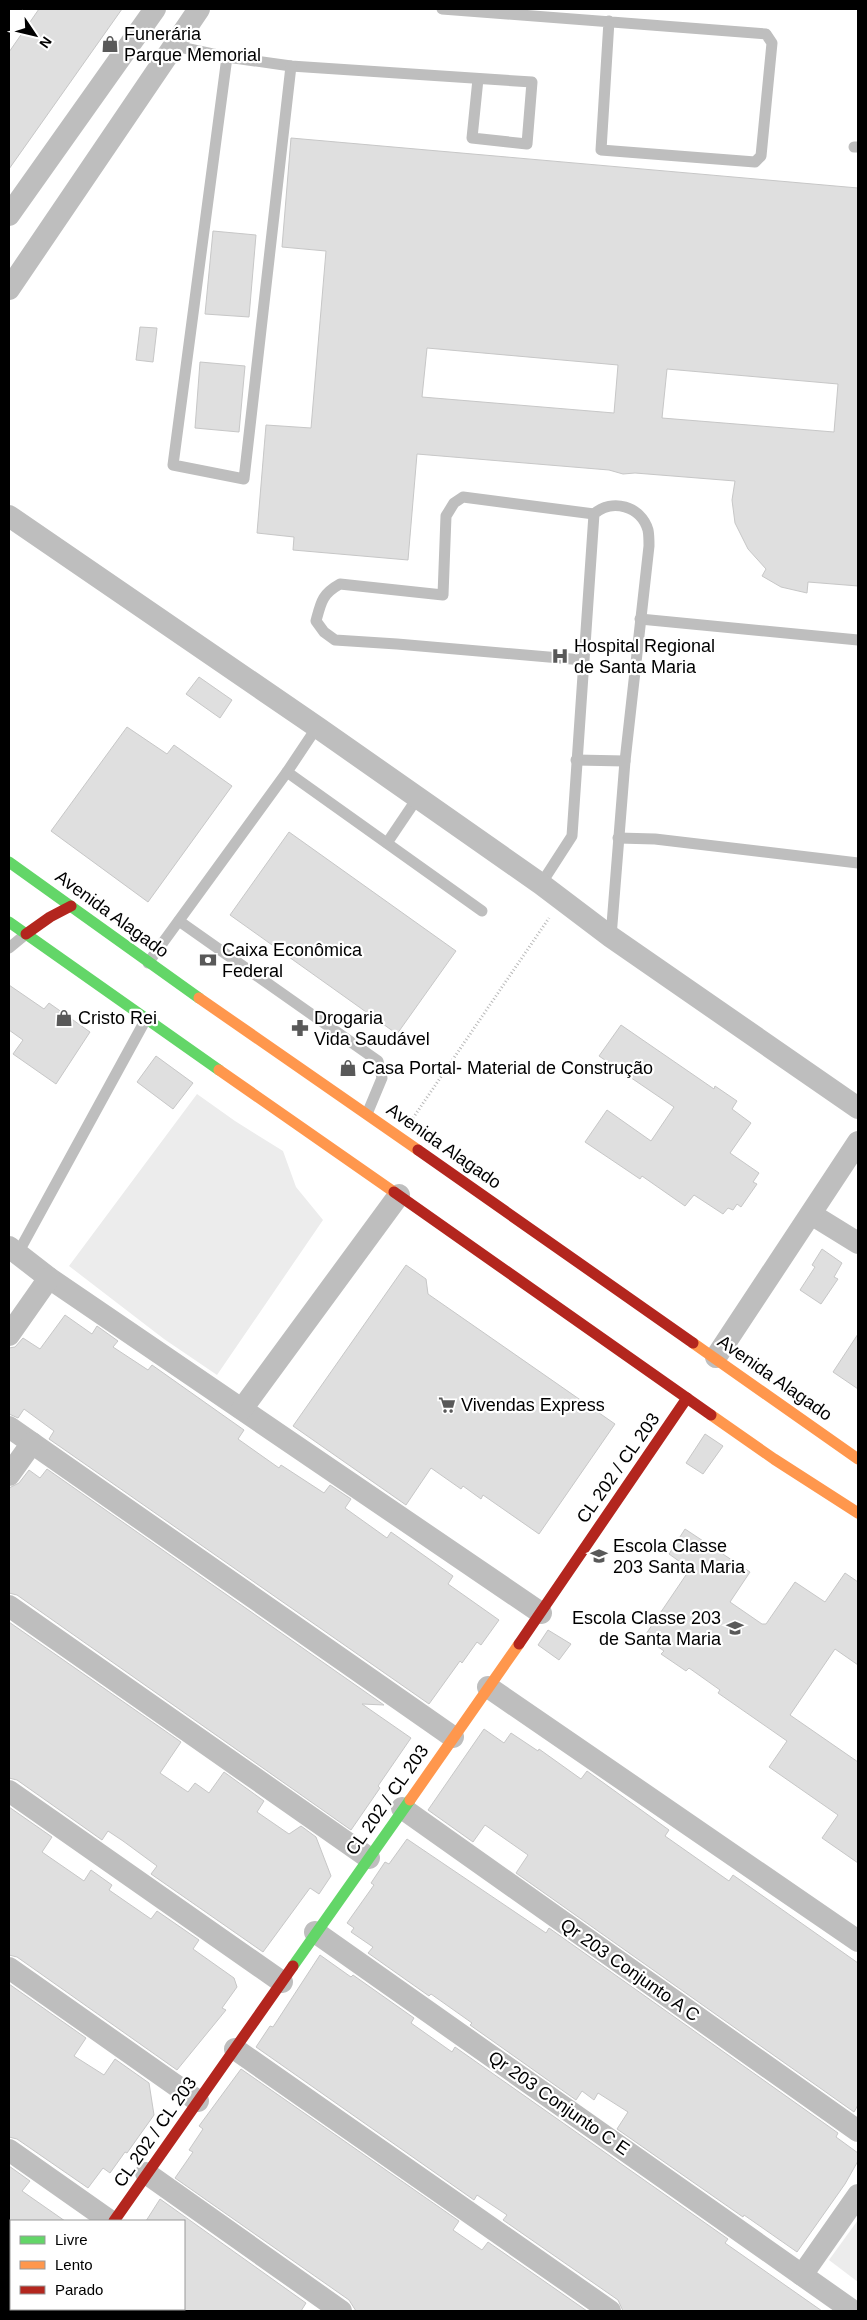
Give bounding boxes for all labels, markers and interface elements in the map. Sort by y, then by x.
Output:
north arrow [10,10,60,60]
place label: Funerária Parque Memorial [124,24,261,65]
text: N [36,34,55,51]
shop icon: Funerária Parque Memorial [100,34,120,54]
place label: Hospital Regional de Santa Maria [574,636,715,677]
hospital icon: Hospital Regional de Santa Maria [550,646,570,666]
street label: Avenida Alagado [52,866,172,962]
place label: Caixa Econômica Federal [222,940,363,981]
bank icon: Caixa Econômica Federal [198,950,218,970]
shop icon: Cristo Rei [54,1008,74,1028]
place label: Cristo Rei [78,1008,157,1028]
place label: Drogaria Vida Saudável [314,1008,430,1049]
pharmacy icon: Drogaria Vida Saudável [290,1018,310,1038]
shop icon: Casa Portal- Material de Construção [338,1058,358,1078]
place label: Casa Portal- Material de Construção [362,1058,653,1078]
street label: Avenida Alagado [383,1099,505,1193]
street label: Avenida Alagado [714,1331,836,1425]
supermarket icon: Vivendas Express [437,1395,457,1415]
place label: Vivendas Express [461,1395,605,1415]
street label: CL 202 / CL 203 [573,1409,663,1527]
place label: Escola Classe 203 Santa Maria [613,1536,746,1577]
school or university icon: Escola Classe 203 Santa Maria [589,1546,609,1566]
place label: Escola Classe 203 de Santa Maria [572,1608,722,1649]
school or university icon: Escola Classe 203 de Santa Maria [725,1618,745,1638]
street label: CL 202 / CL 203 [342,1741,432,1859]
street label: Qr 203 Conjunto A C [557,1914,703,2026]
street label: Qr 203 Conjunto C E [485,2047,633,2159]
street label: CL 202 / CL 203 [110,2073,200,2191]
legend [10,2220,185,2310]
text: Livre [55,2231,88,2248]
text: Lento [55,2256,93,2273]
text: Parado [55,2281,103,2298]

